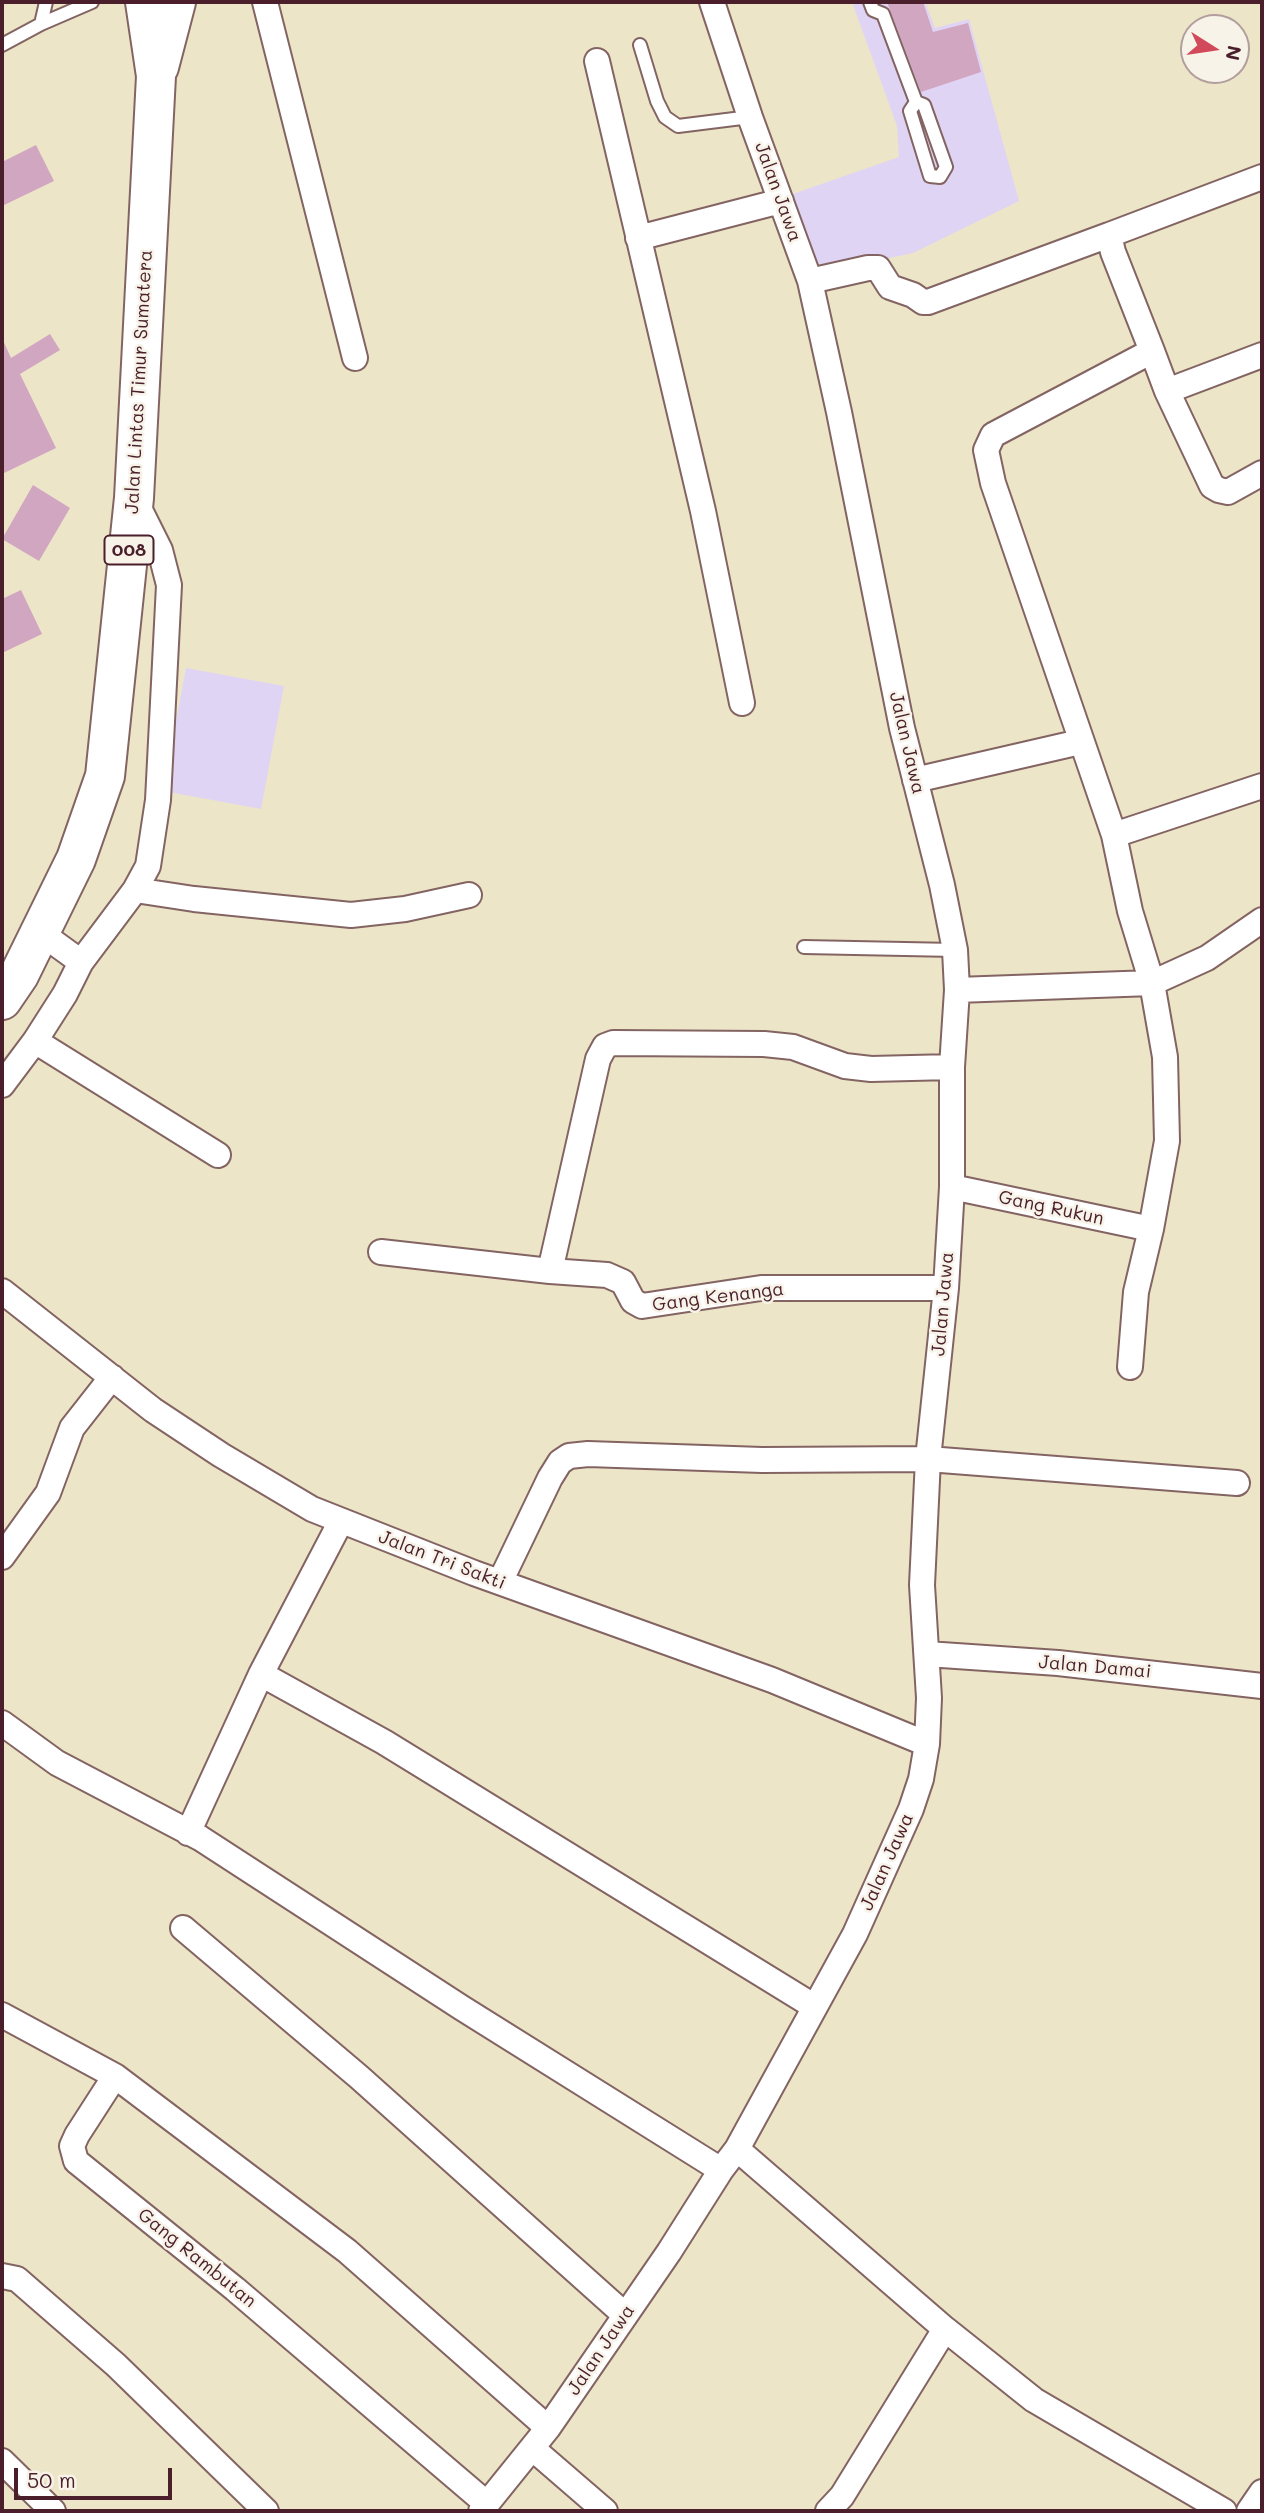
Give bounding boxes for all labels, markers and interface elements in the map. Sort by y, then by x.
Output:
north arrow [1180,14,1250,84]
text: N [1220,43,1248,63]
street label: Jalan Jawa [749,139,807,245]
street label: Jalan Lintas Timur Sumatera [121,249,157,515]
road number: 008 [104,536,154,564]
street label: Jalan Jawa [884,690,930,796]
street label: Gang Rukun [996,1186,1106,1230]
street label: Jalan Jawa [927,1251,959,1357]
street label: Gang Kenanga [651,1278,785,1316]
street label: Jalan Tri Sakti [375,1525,509,1595]
street label: Jalan Damai [1038,1651,1152,1683]
street label: Jalan Jawa [855,1810,919,1914]
street label: Gang Rambutan [133,2203,261,2313]
street label: Jalan Jawa [562,2300,640,2400]
scale bar [18,2454,175,2498]
text: 50 m [27,2466,76,2493]

